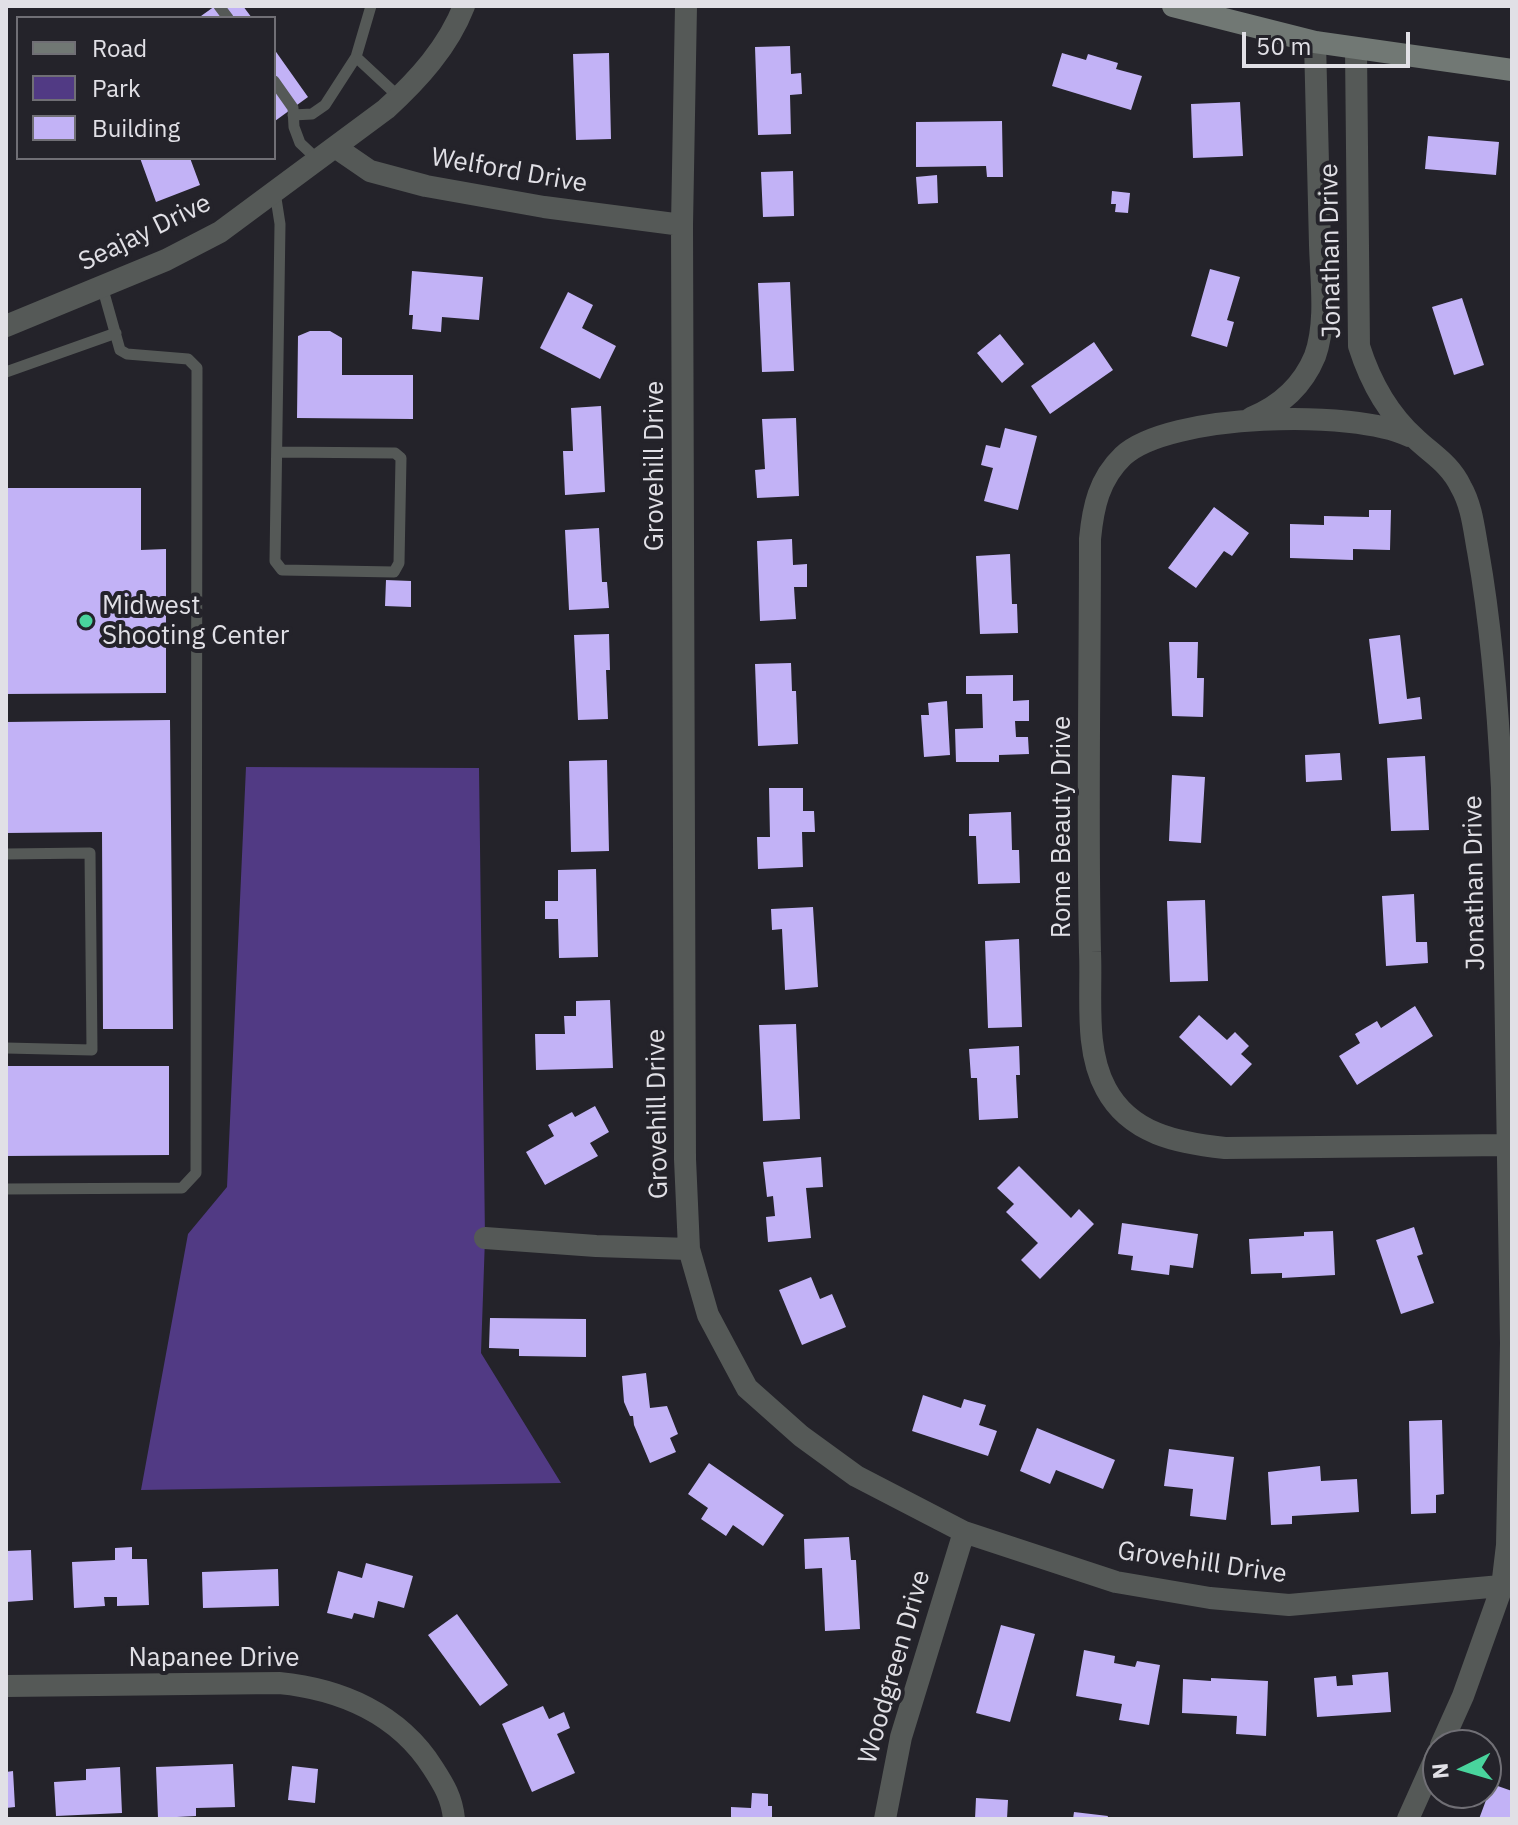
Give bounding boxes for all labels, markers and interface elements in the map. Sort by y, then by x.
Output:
legend [16,16,276,160]
scale bar [1246,16,1414,66]
text: 50 m [1256,30,1311,62]
text: Road [92,32,147,64]
text: Park [92,72,141,104]
text: Building [92,112,180,144]
street label: Welford Drive [429,142,589,200]
street label: Jonathan Drive [1314,163,1348,339]
street label: Seajay Drive [74,188,216,278]
street label: Grovehill Drive [639,381,671,551]
place label: Midwest Shooting Center [102,590,289,652]
marker: Midwest Shooting Center [77,612,95,630]
street label: Rome Beauty Drive [1046,716,1078,938]
street label: Jonathan Drive [1458,795,1492,971]
street label: Grovehill Drive [641,1029,675,1199]
street label: Grovehill Drive [1115,1536,1289,1590]
street label: Woodgreen Drive [852,1567,938,1767]
street label: Napanee Drive [128,1642,300,1674]
north arrow [1422,1729,1502,1809]
text: N [1424,1762,1455,1780]

